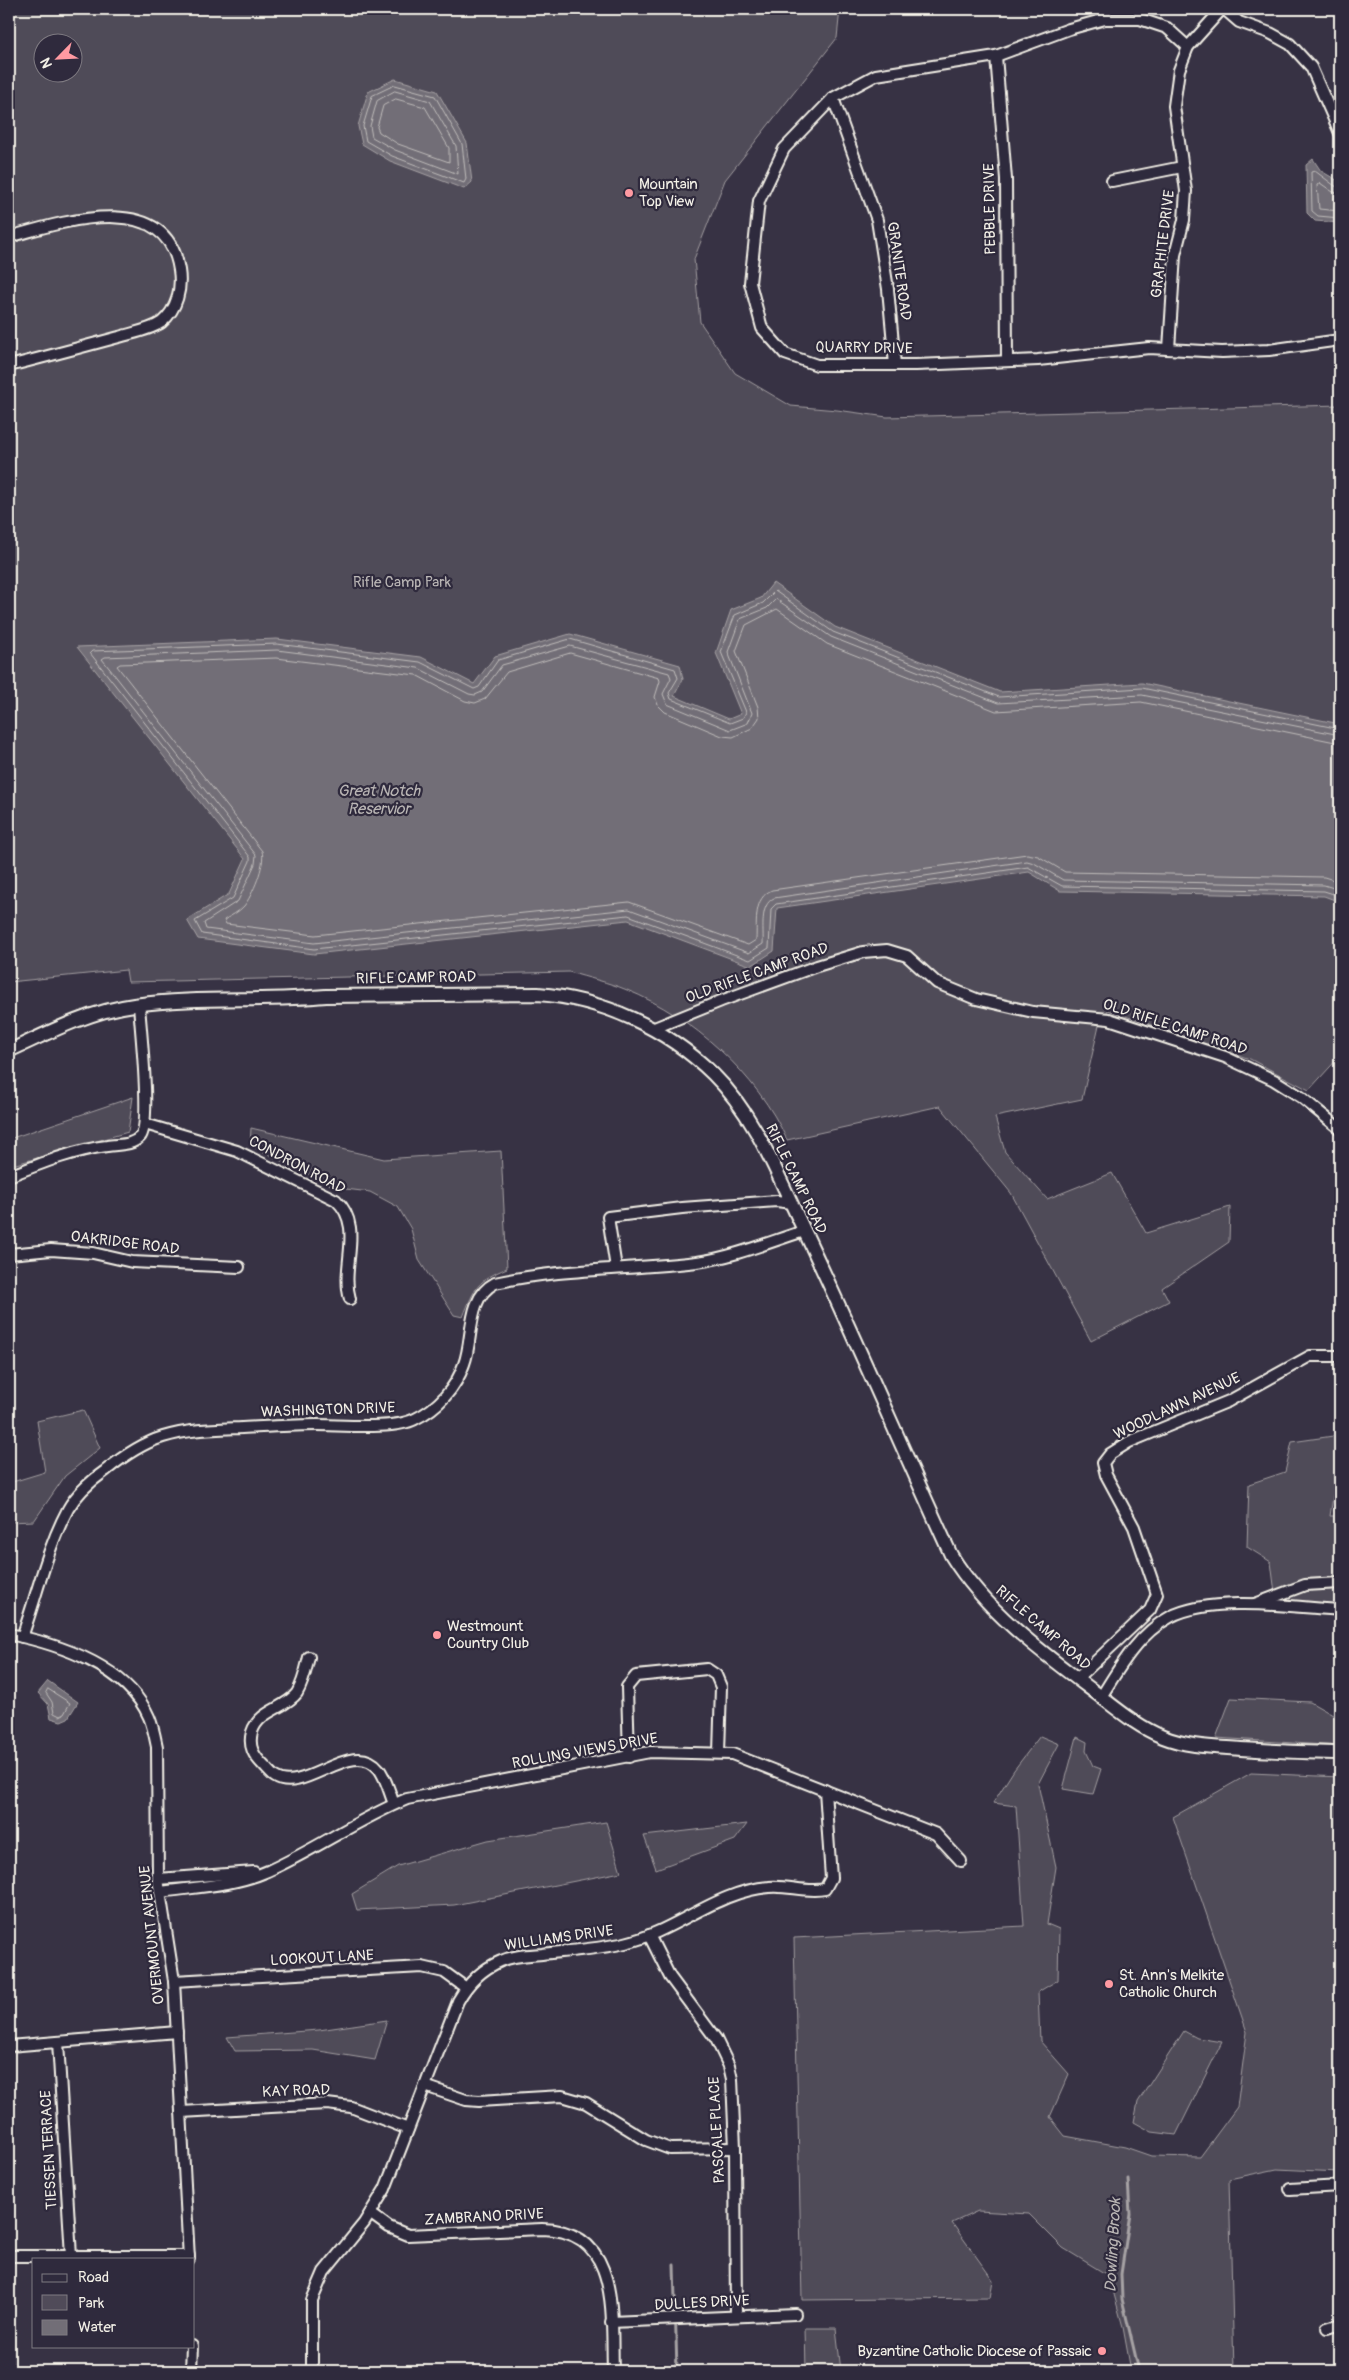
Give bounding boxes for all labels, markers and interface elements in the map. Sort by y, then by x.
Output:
north arrow [32,32,82,82]
text: N [37,55,56,71]
street label: PEBBLE DRIVE [980,163,1000,255]
place label: Mountain Top View [639,175,698,211]
marker: Mountain Top View [623,187,635,199]
street label: GRAPHITE DRIVE [1147,189,1179,299]
street label: GRANITE ROAD [883,220,915,322]
street label: QUARRY DRIVE [815,338,913,358]
park label: Rifle Camp Park [353,573,452,592]
water label: Great Notch Reservior [338,781,422,819]
street label: OLD RIFLE CAMP ROAD [683,938,831,1008]
street label: RIFLE CAMP ROAD [356,967,476,989]
street label: OLD RIFLE CAMP ROAD [1100,995,1250,1059]
street label: RIFLE CAMP ROAD [761,1121,831,1237]
street label: CONDRON ROAD [245,1132,349,1198]
street label: OAKRIDGE ROAD [70,1227,180,1259]
street label: WOODLAWN AVENUE [1111,1368,1244,1444]
street label: WASHINGTON DRIVE [260,1398,396,1422]
street label: RIFLE CAMP ROAD [991,1581,1095,1675]
place label: Westmount Country Club [447,1617,529,1653]
marker: Westmount Country Club [431,1629,443,1641]
street label: ROLLING VIEWS DRIVE [511,1729,660,1773]
street label: OVERMOUNT AVENUE [135,1864,169,2005]
street label: WILLIAMS DRIVE [503,1921,615,1955]
street label: LOOKOUT LANE [270,1946,374,1970]
place label: St. Ann's Melkite Catholic Church [1119,1966,1225,2002]
marker: St. Ann's Melkite Catholic Church [1103,1978,1115,1990]
street label: PASCALE PLACE [705,2076,729,2184]
street label: KAY ROAD [262,2080,330,2102]
street label: TIESSEN TERRACE [36,2090,62,2210]
water label: Dowling Brook [1101,2196,1126,2293]
street label: ZAMBRANO DRIVE [424,2204,544,2230]
legend [32,2258,195,2348]
text: Road [78,2268,109,2287]
street label: DULLES DRIVE [654,2291,750,2315]
text: Park [78,2294,105,2313]
text: Water [78,2318,117,2337]
place label: Byzantine Catholic Diocese of Passaic [857,2342,1092,2361]
marker: Byzantine Catholic Diocese of Passaic [1096,2345,1108,2357]

